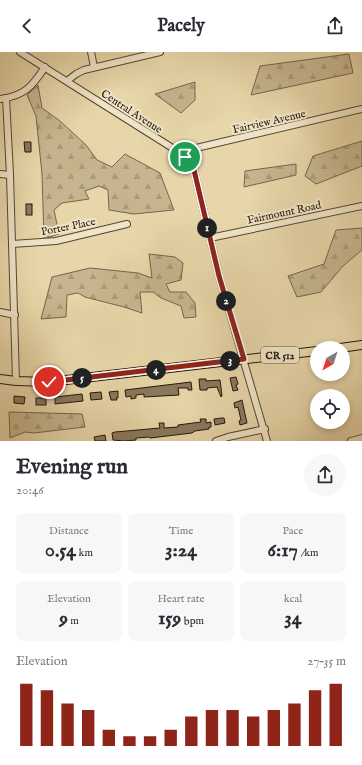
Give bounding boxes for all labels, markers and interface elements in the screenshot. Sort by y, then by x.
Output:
icon: back [16,15,38,37]
text: Pacely [157,15,205,38]
icon: share [324,15,346,37]
street label: Central Avenue [98,87,165,137]
street label: Fairview Avenue [231,107,307,137]
pin [168,140,202,174]
icon: arrive [174,146,196,168]
street label: Fairmount Road [246,198,323,228]
street label: Porter Place [40,215,97,239]
pin: 1 [197,218,217,238]
text: 1 [205,221,209,235]
pin: 2 [216,291,236,311]
text: 2 [223,294,229,308]
north arrow [310,341,350,381]
map controls [310,341,350,429]
road number: CR 512 [261,347,299,363]
pin: 3 [220,351,240,371]
text: 3 [228,354,232,368]
pin: 4 [146,360,166,380]
text: 4 [153,363,159,377]
pin [32,365,66,399]
pin: 5 [72,368,92,388]
icon: check [38,371,60,393]
text: 5 [80,371,84,385]
button: locate [310,389,350,429]
text: Evening run [16,453,128,481]
button: share [304,454,346,496]
text: 20:46 [16,482,44,499]
text: Distance [49,524,89,538]
text: Time [169,524,193,538]
text: Pace [283,524,303,538]
text: 0.54 [45,538,76,563]
text: 3:24 [165,538,197,563]
text: 6:17 [267,538,298,563]
text: km [76,546,93,560]
text: /km [298,546,319,560]
text: Elevation [47,592,91,606]
text: Heart rate [158,592,204,606]
text: kcal [284,592,302,606]
text: 9 [59,606,68,631]
text: 159 [158,606,181,631]
text: 34 [284,606,302,631]
text: m [68,614,79,628]
text: bpm [181,614,204,628]
text: Elevation [16,653,68,670]
text: 27–35 m [307,653,346,670]

